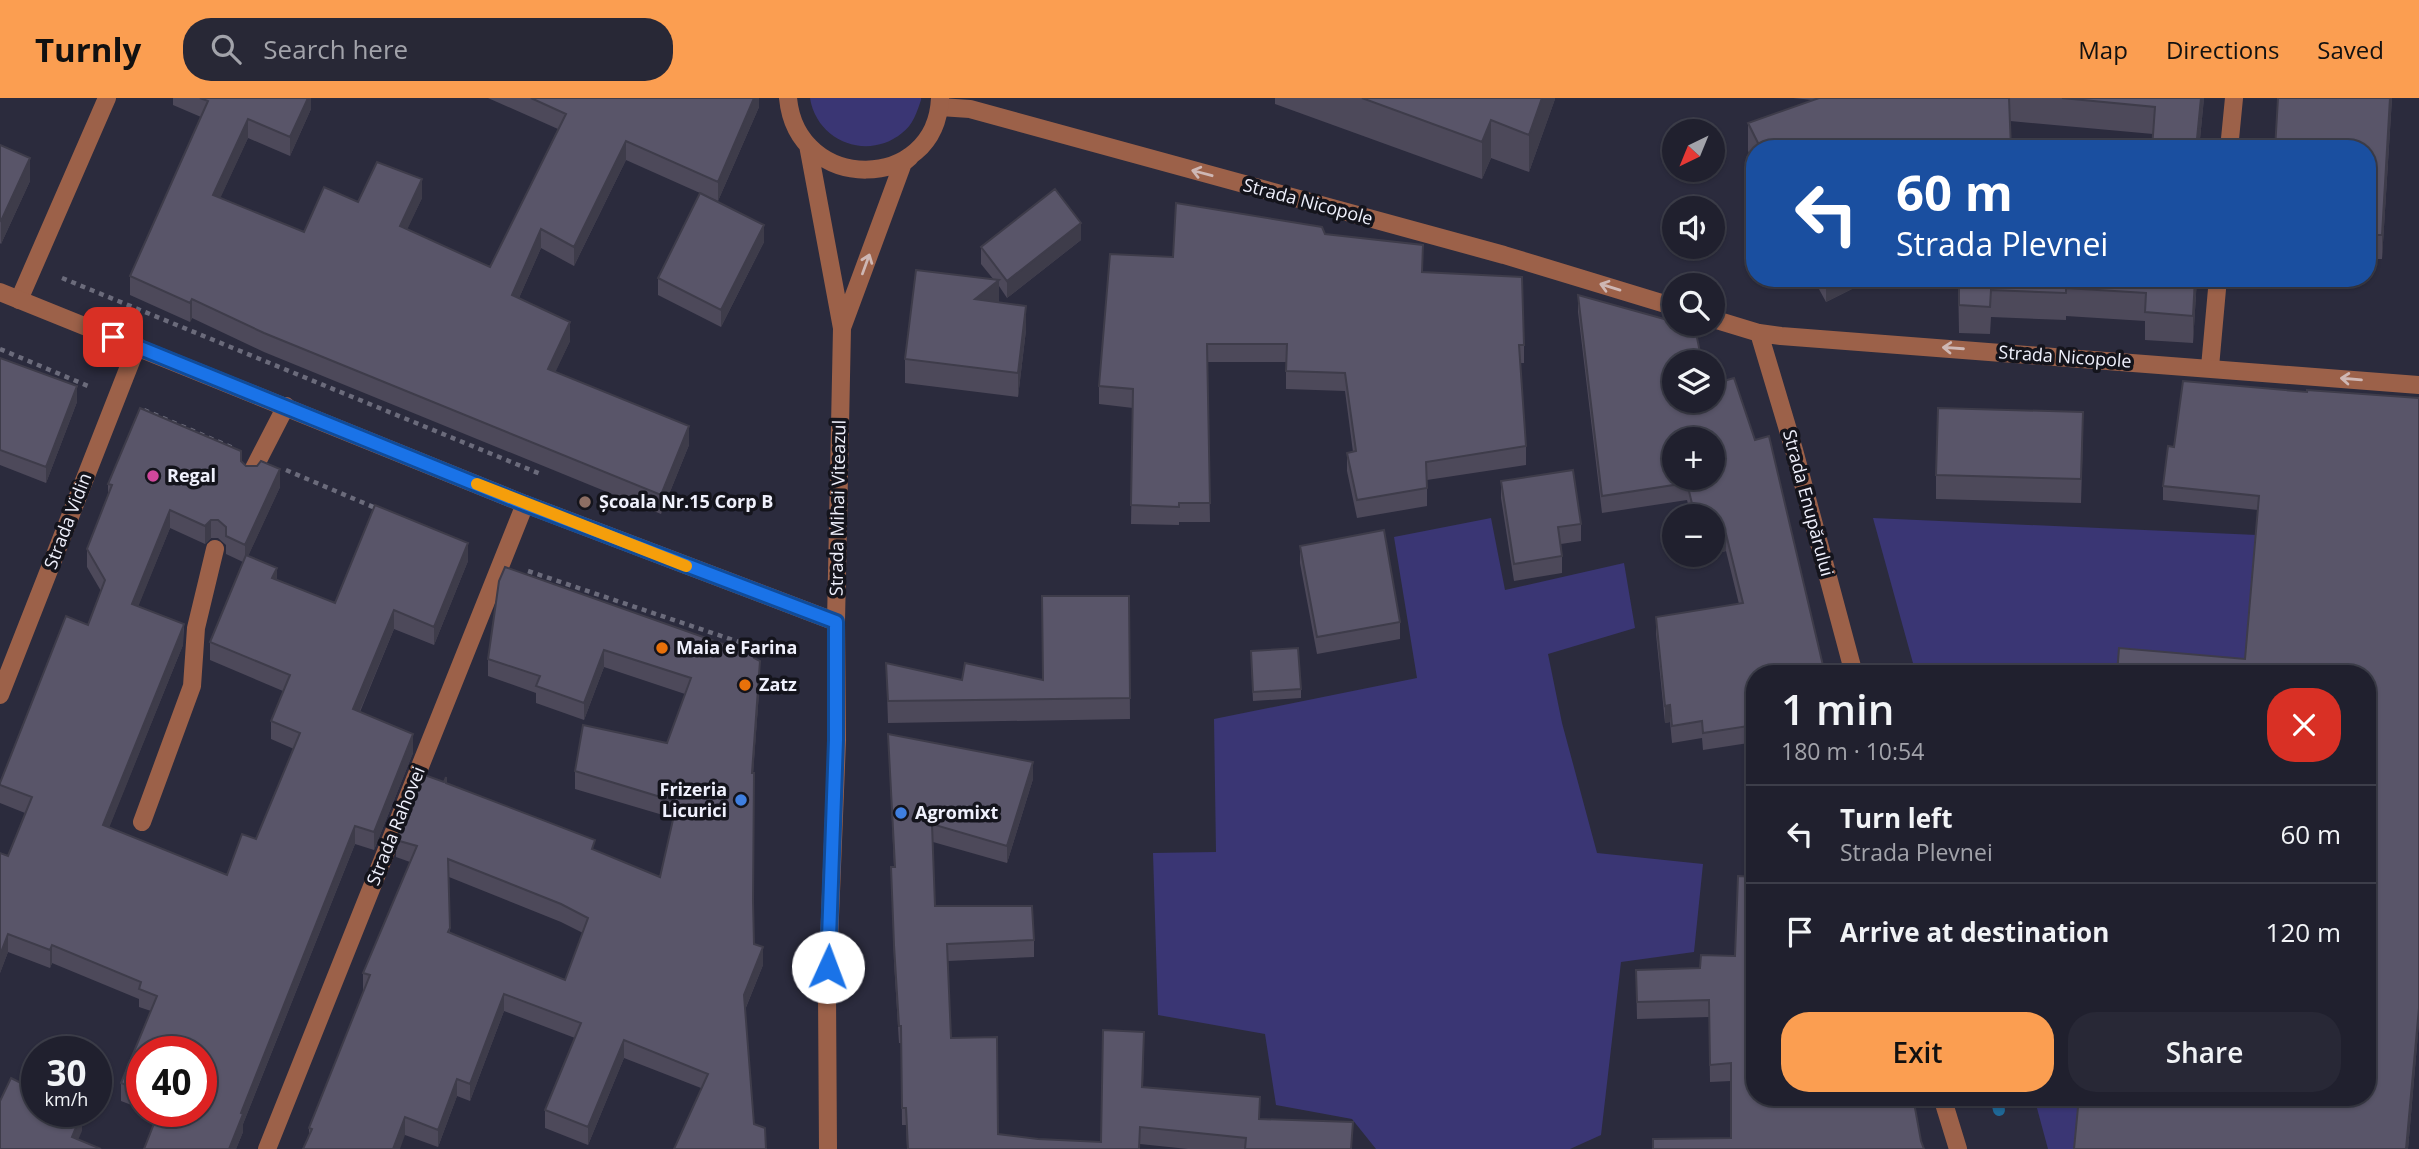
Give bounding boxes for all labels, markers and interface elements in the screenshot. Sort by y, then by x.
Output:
search box [183,18,673,81]
text: Turnly [35,27,141,72]
icon: search [207,30,245,68]
text: Search here [263,31,408,67]
text: Map [2078,33,2128,66]
text: Directions [2166,33,2279,66]
text: Saved [2317,33,2384,66]
north arrow [1662,119,1726,182]
map controls [1662,119,1725,567]
text: 60 m [1896,159,2013,225]
one-way arrow [1191,166,1213,179]
icon: left [1781,168,1872,259]
street label: Strada Nicopole [1241,172,1376,230]
button: sound [1662,196,1725,259]
text: Strada Plevnei [1896,222,2108,265]
one-way arrow [861,254,873,276]
button: search [1662,273,1725,336]
one-way arrow [1599,280,1621,292]
pin [83,307,143,367]
icon: arrive [94,318,132,356]
street label: Strada Nicopole [1998,339,2132,373]
one-way arrow [1942,341,1965,354]
button: layers [1662,350,1725,413]
one-way arrow [2340,372,2363,385]
street label: Strada Mihai Viteazul [823,420,851,596]
button: + [1662,427,1725,490]
street label: Strada Enupărului [1778,427,1840,579]
place label: Regal [167,463,216,487]
marker: Regal [145,468,161,484]
street label: Strada Vidin [38,469,96,572]
place label: Școala Nr.15 Corp B [599,489,773,513]
marker: Școala Nr.15 Corp B [577,494,593,510]
button: − [1662,504,1725,567]
place label: Maia e Farina [676,635,797,659]
marker: Maia e Farina [654,640,670,656]
place label: Zatz [759,672,797,696]
marker: Zatz [737,677,753,693]
text: 1 min [1781,680,1894,737]
button: close [2267,688,2341,762]
text: 180 m · 10:54 [1781,735,1924,767]
street label: Strada Rahovei [360,763,430,889]
place label: Frizeria Licurici [660,777,727,822]
marker: Frizeria Licurici [733,792,749,808]
place label: Agromixt [915,800,998,824]
text: Turn left [1840,800,1952,836]
marker: Agromixt [893,805,909,821]
icon: left [1781,815,1819,853]
text: 60 m [2280,816,2341,852]
text: Strada Plevnei [1840,836,1993,868]
icon: arrive [1781,913,1819,951]
text: Arrive at destination [1840,914,2109,950]
text: 120 m [2266,914,2341,950]
position arrow [791,930,865,1004]
button: Exit [1781,1012,2054,1092]
button: Share [2068,1012,2341,1092]
speed limit sign: 40 [126,1036,217,1127]
text: 30 [46,1049,87,1096]
text: km/h [45,1087,88,1111]

